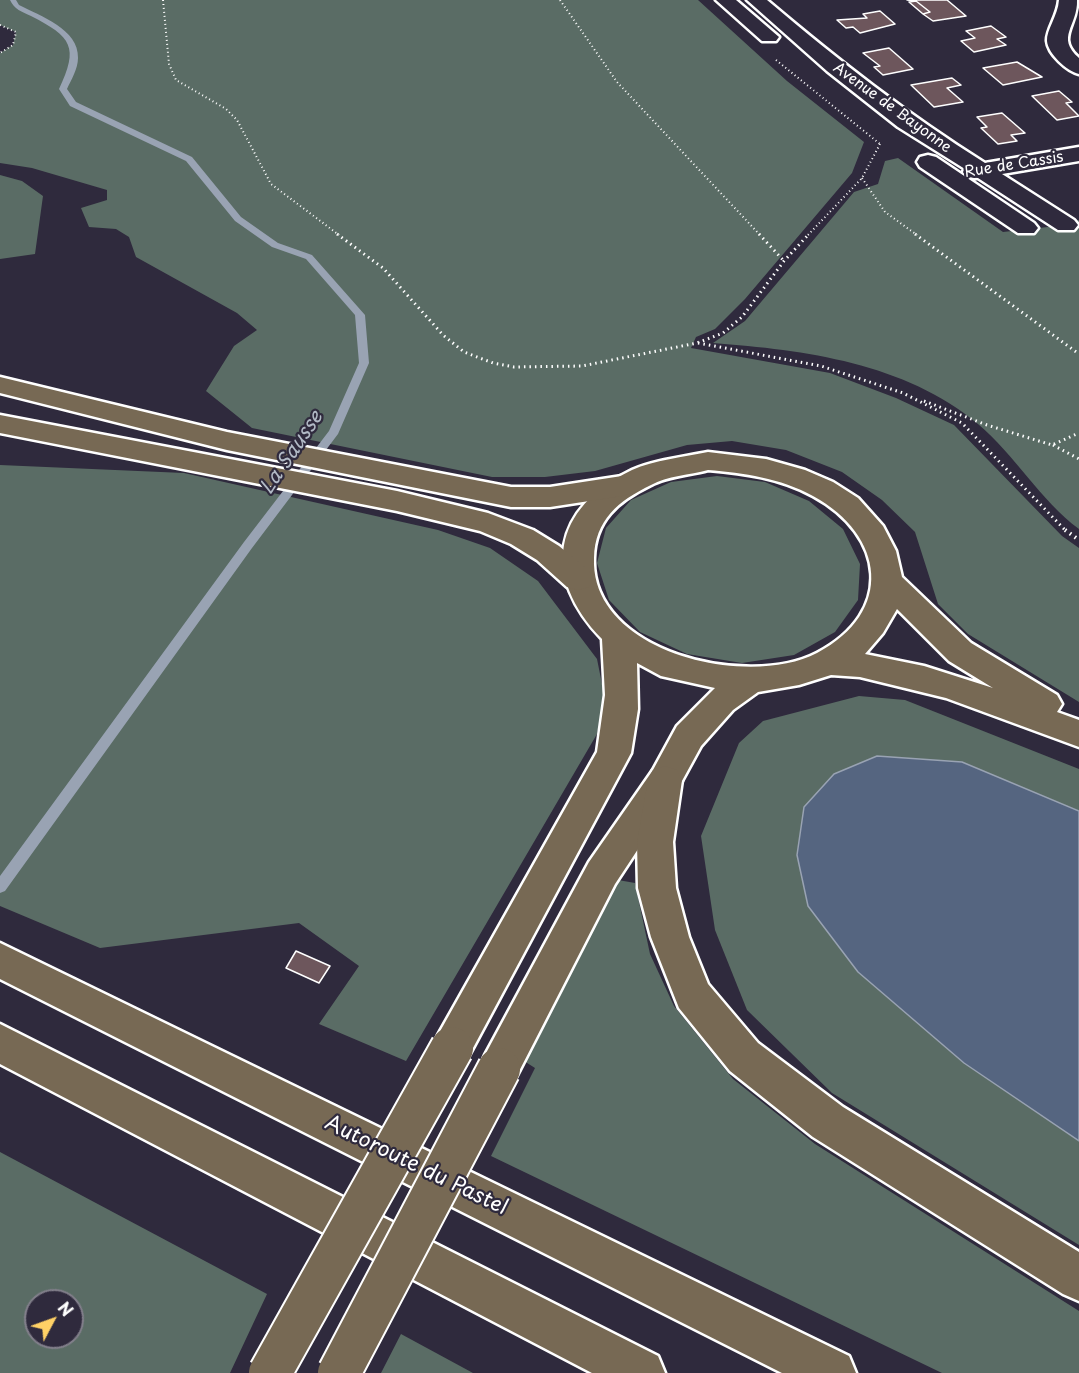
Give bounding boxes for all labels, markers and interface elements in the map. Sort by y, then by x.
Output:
street label: Avenue de Bayonne [829,59,955,157]
street label: Rue de Cassis [963,148,1065,182]
water label: La Sausse [255,407,329,499]
street label: Autoroute du Pastel [321,1111,511,1221]
north arrow [24,1289,84,1349]
text: N [53,1296,79,1321]

